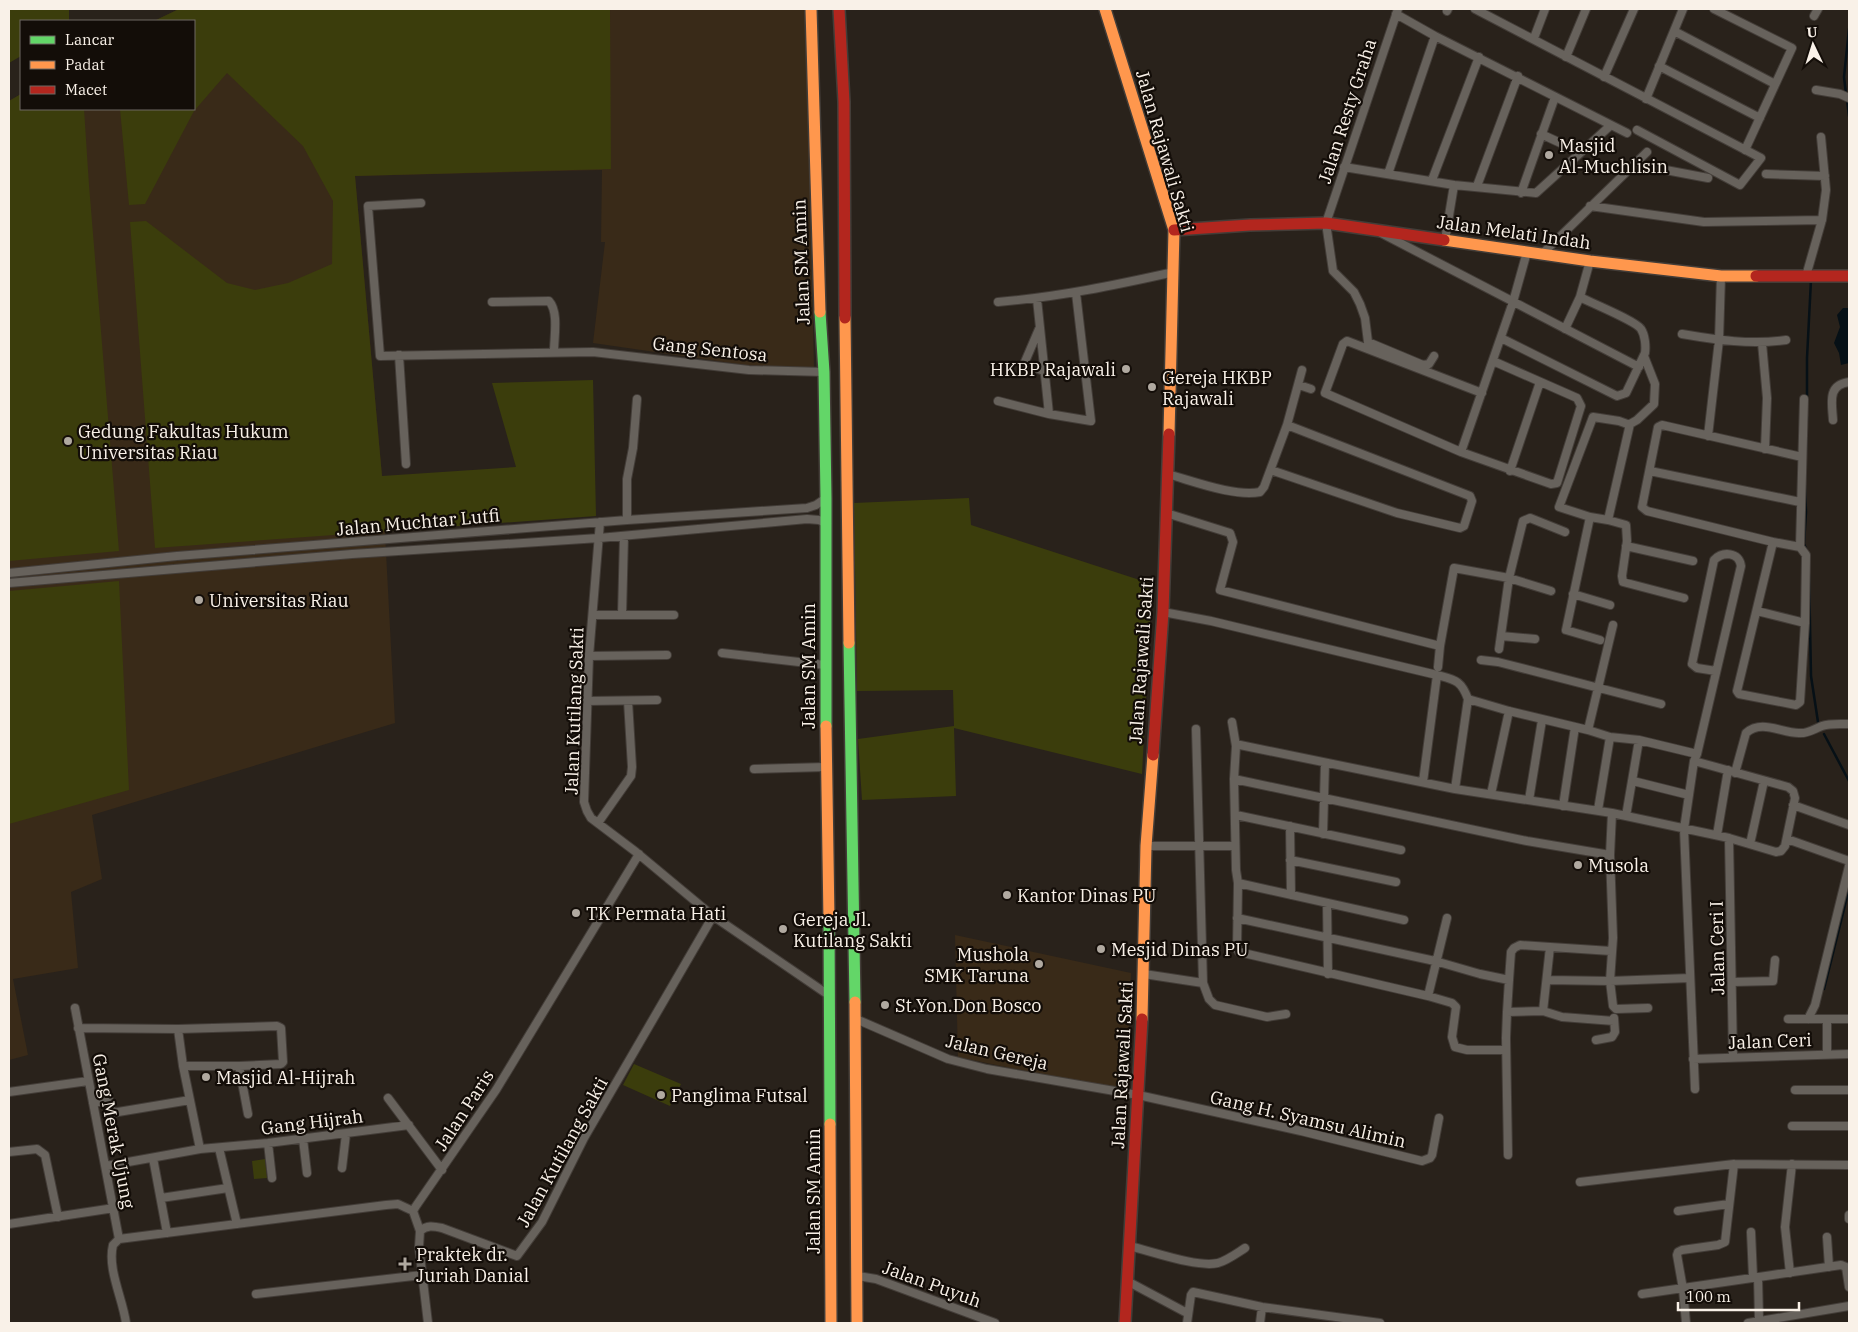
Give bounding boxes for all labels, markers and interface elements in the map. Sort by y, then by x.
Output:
legend [20,20,195,110]
north arrow [1788,20,1838,70]
text: U [1806,23,1818,41]
text: Lancar [65,30,115,49]
street label: Jalan Resty Graha [1313,35,1381,186]
text: Padat [65,55,105,74]
street label: Jalan Rajawali Sakti [1131,67,1199,235]
text: Macet [65,80,107,99]
place label: Masjid Al-Muchlisin [1559,134,1668,178]
marker: Masjid Al-Muchlisin [1543,149,1555,161]
street label: Jalan SM Amin [787,199,815,325]
street label: Jalan Melati Indah [1436,210,1592,254]
street label: Gang Sentosa [651,332,769,366]
place label: HKBP Rajawali [990,358,1116,381]
marker: HKBP Rajawali [1120,363,1132,375]
place label: Gereja HKBP Rajawali [1162,366,1272,410]
marker: Gereja HKBP Rajawali [1146,381,1158,393]
place label: Gedung Fakultas Hukum Universitas Riau [78,420,289,464]
marker: Gedung Fakultas Hukum Universitas Riau [62,435,74,447]
street label: Jalan Muchtar Lutfi [335,503,501,541]
street label: Jalan Rajawali Sakti [1124,575,1158,744]
place label: Universitas Riau [209,589,349,612]
marker: Universitas Riau [193,594,205,606]
street label: Jalan SM Amin [797,603,820,729]
street label: Jalan Kutilang Sakti [560,626,588,795]
place label: Musola [1588,854,1649,877]
marker: Musola [1572,859,1584,871]
place label: Kantor Dinas PU [1017,884,1157,907]
marker: Kantor Dinas PU [1001,889,1013,901]
street label: Jalan Ceri I [1705,901,1729,995]
place label: TK Permata Hati [586,902,726,925]
marker: TK Permata Hati [570,907,582,919]
place label: Gereja Jl. Kutilang Sakti [793,908,912,952]
marker: Gereja Jl. Kutilang Sakti [777,923,789,935]
place label: Mesjid Dinas PU [1111,938,1249,961]
place label: Mushola SMK Taruna [924,943,1029,987]
marker: Mesjid Dinas PU [1095,943,1107,955]
marker: Mushola SMK Taruna [1033,958,1045,970]
street label: Jalan Rajawali Sakti [1106,980,1138,1149]
place label: St.Yon.Don Bosco [895,994,1041,1017]
marker: St.Yon.Don Bosco [879,999,891,1011]
street label: Jalan Ceri [1728,1028,1813,1054]
street label: Jalan Gereja [944,1029,1051,1075]
street label: Gang Merak Ujung [88,1052,140,1211]
street label: Jalan Paris [429,1065,499,1155]
place label: Masjid Al-Hijrah [216,1066,356,1089]
marker: Masjid Al-Hijrah [200,1071,212,1083]
street label: Jalan Kutilang Sakti [511,1073,613,1231]
place label: Panglima Futsal [671,1084,808,1107]
street label: Gang H. Syamsu Alimin [1208,1085,1408,1153]
marker: Panglima Futsal [655,1089,667,1101]
street label: Gang Hijrah [260,1104,364,1140]
street label: Jalan SM Amin [802,1128,825,1254]
place label: Praktek dr. Juriah Danial [416,1243,529,1287]
street label: Jalan Puyuh [880,1256,984,1312]
marker: Praktek dr. Juriah Danial [398,1257,412,1271]
scale bar [1678,1280,1799,1312]
text: 100 m [1686,1287,1731,1306]

